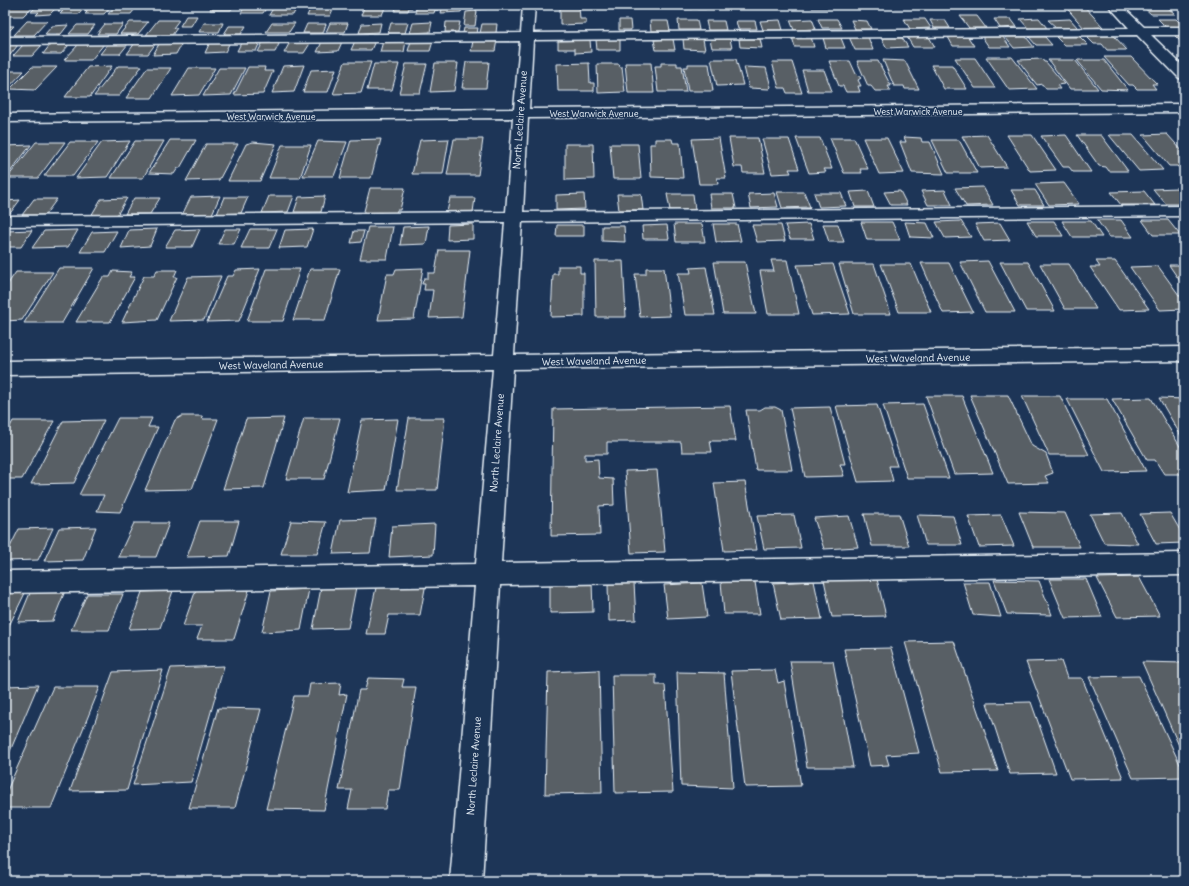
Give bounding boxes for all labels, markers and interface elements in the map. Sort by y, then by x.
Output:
street label: North Leclaire Avenue [510,70,530,170]
street label: West Warwick Avenue [873,106,963,117]
street label: West Warwick Avenue [549,108,639,119]
street label: West Warwick Avenue [226,111,316,122]
street label: West Waveland Avenue [866,351,970,365]
street label: West Waveland Avenue [542,354,646,368]
street label: West Waveland Avenue [219,358,323,372]
street label: North Leclaire Avenue [487,393,507,493]
street label: North Leclaire Avenue [464,716,484,816]

